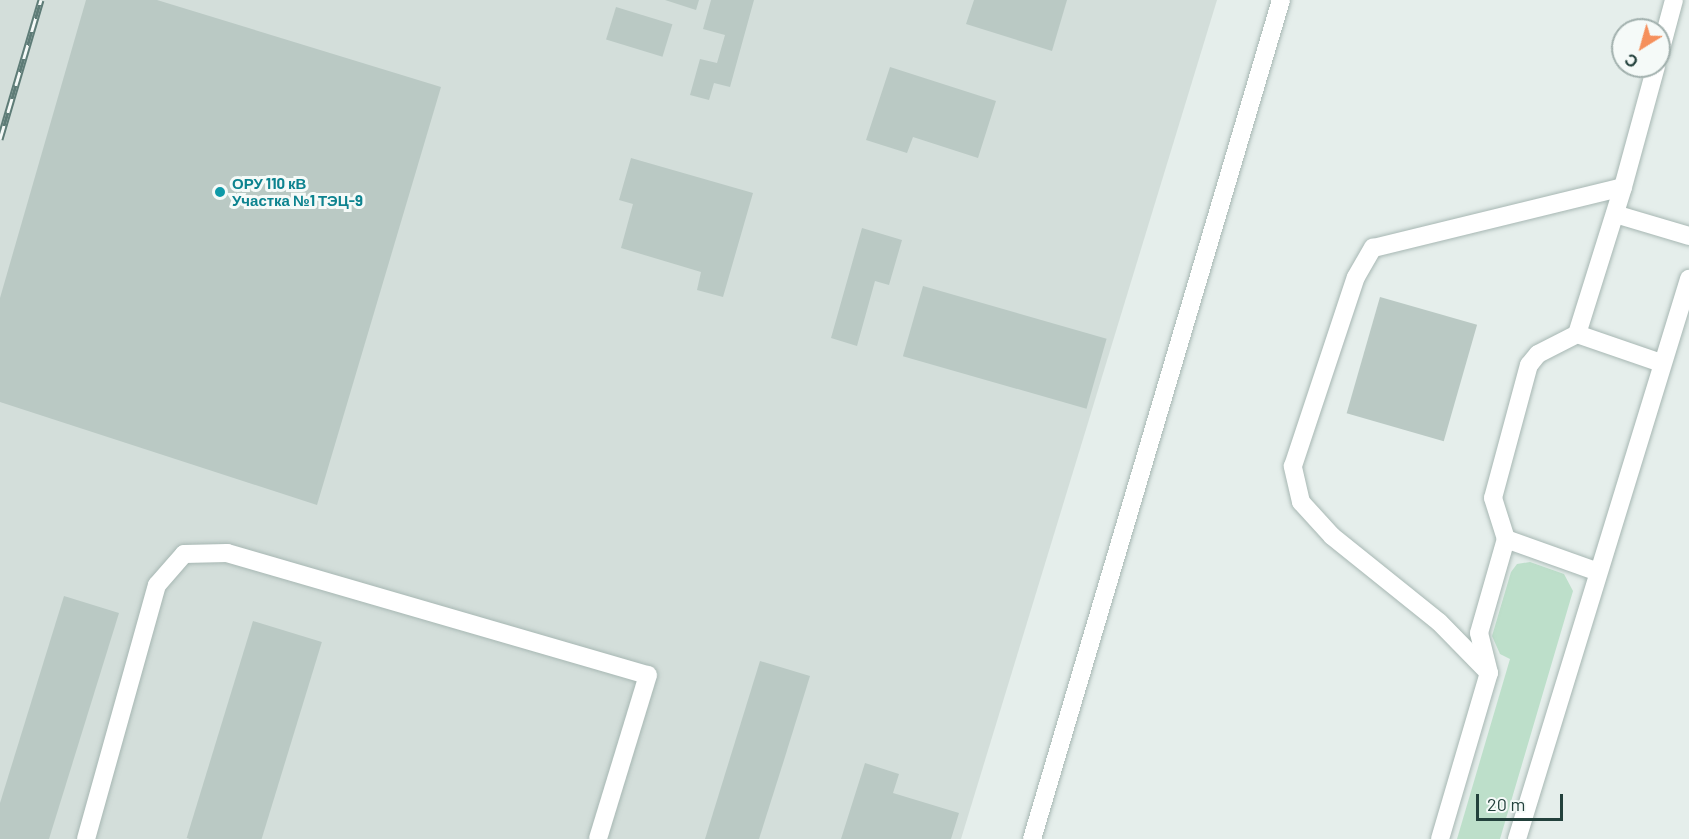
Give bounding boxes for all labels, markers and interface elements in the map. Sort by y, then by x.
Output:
north arrow [1611,18,1671,78]
text: С [1621,50,1641,72]
place label: ОРУ 110 кВ Участка №1 ТЭЦ-9 [232,174,363,209]
marker: ОРУ 110 кВ Участка №1 ТЭЦ-9 [213,185,227,199]
scale bar [1479,782,1566,820]
text: 20 m [1487,793,1525,815]

